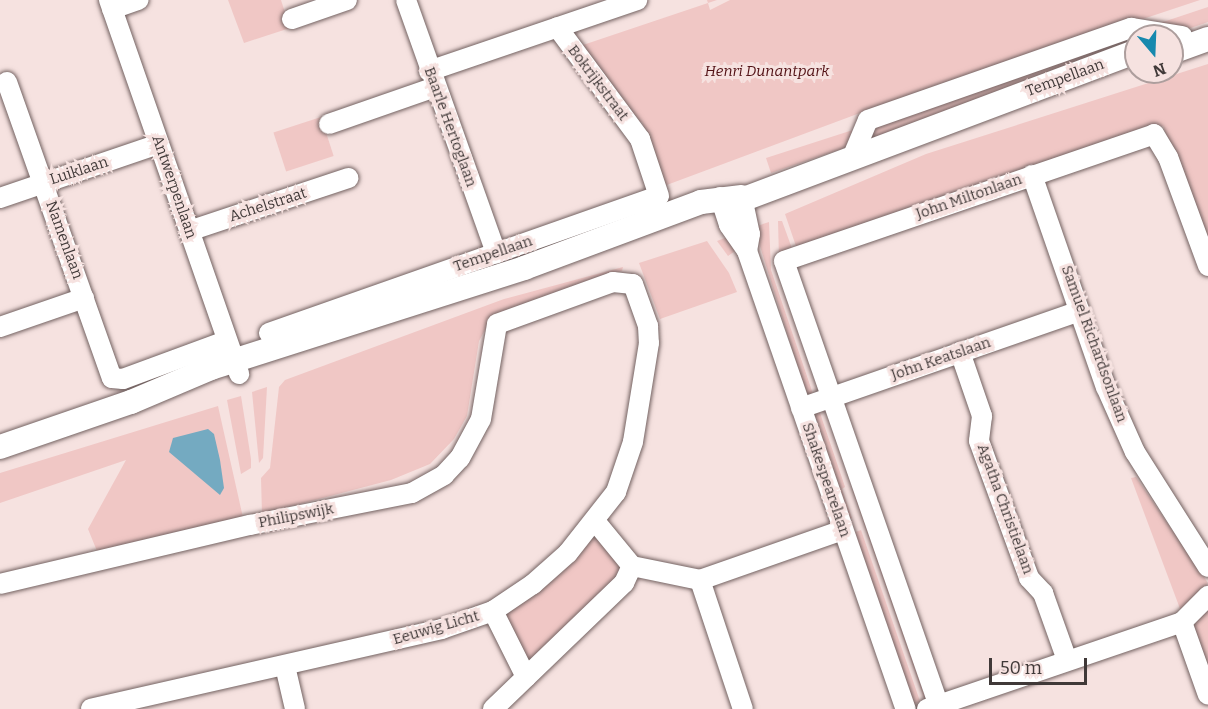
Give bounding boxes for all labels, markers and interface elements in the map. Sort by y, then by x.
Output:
north arrow [1124,24,1184,84]
street label: Bokrijkstraat [564,42,632,124]
street label: Tempellaan [1023,56,1107,100]
text: N [1150,59,1168,81]
park label: Henri Dunantpark [705,63,829,81]
street label: Baarle Hertoglaan [420,65,480,189]
street label: Antwerpenlaan [148,133,200,241]
street label: Luiklaan [48,153,110,189]
street label: John Miltonlaan [914,170,1024,224]
street label: Achelstraat [227,184,309,226]
street label: Namenlaan [42,198,86,282]
street label: Tempellaan [451,232,535,276]
street label: Samuel Richardsonlaan [1057,263,1131,425]
street label: John Keatslaan [889,334,993,384]
street label: Shakespearelaan [798,420,854,540]
street label: Agatha Christielaan [973,441,1037,577]
street label: Philipswijk [257,500,335,532]
street label: Eeuwig Licht [391,607,481,649]
scale bar [992,646,1090,684]
text: 50 m [1000,657,1042,679]

